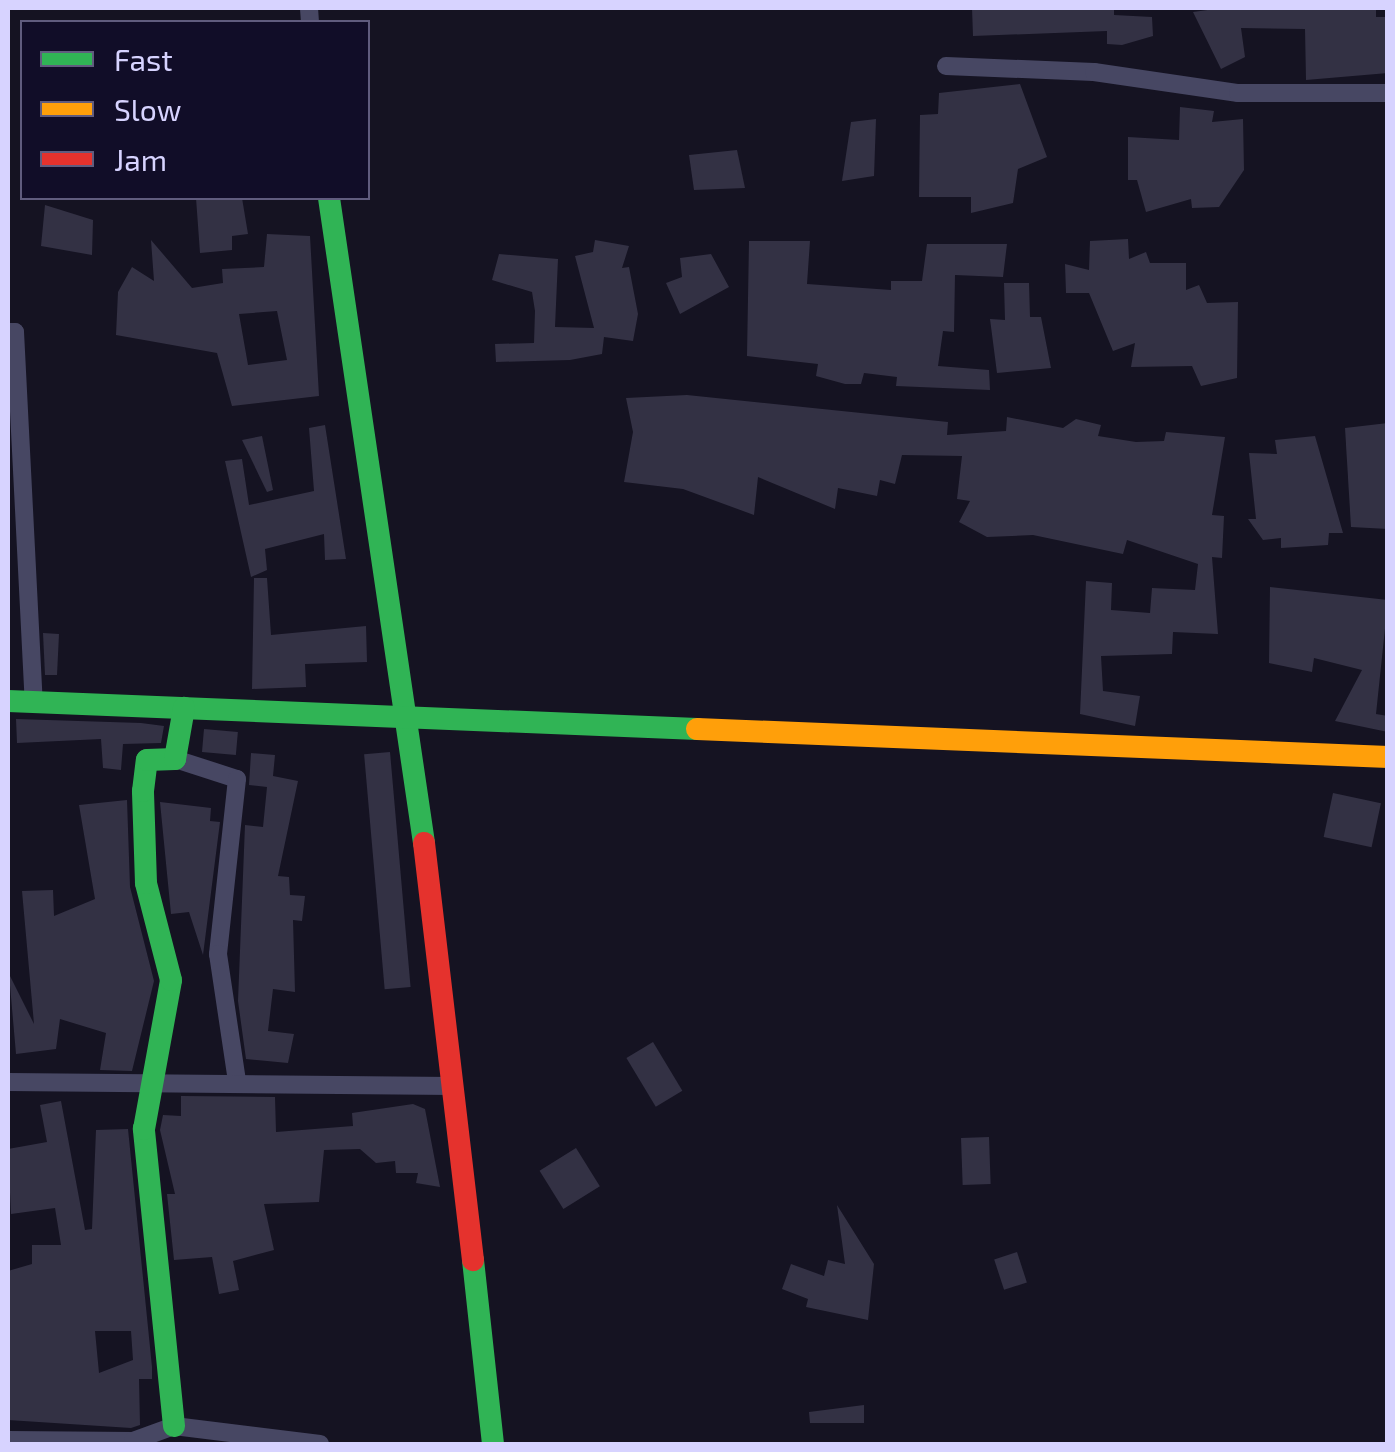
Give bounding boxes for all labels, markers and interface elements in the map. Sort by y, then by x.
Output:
legend [20,20,370,200]
text: Fast [114,41,173,77]
text: Slow [114,91,181,127]
text: Jam [114,141,167,177]

